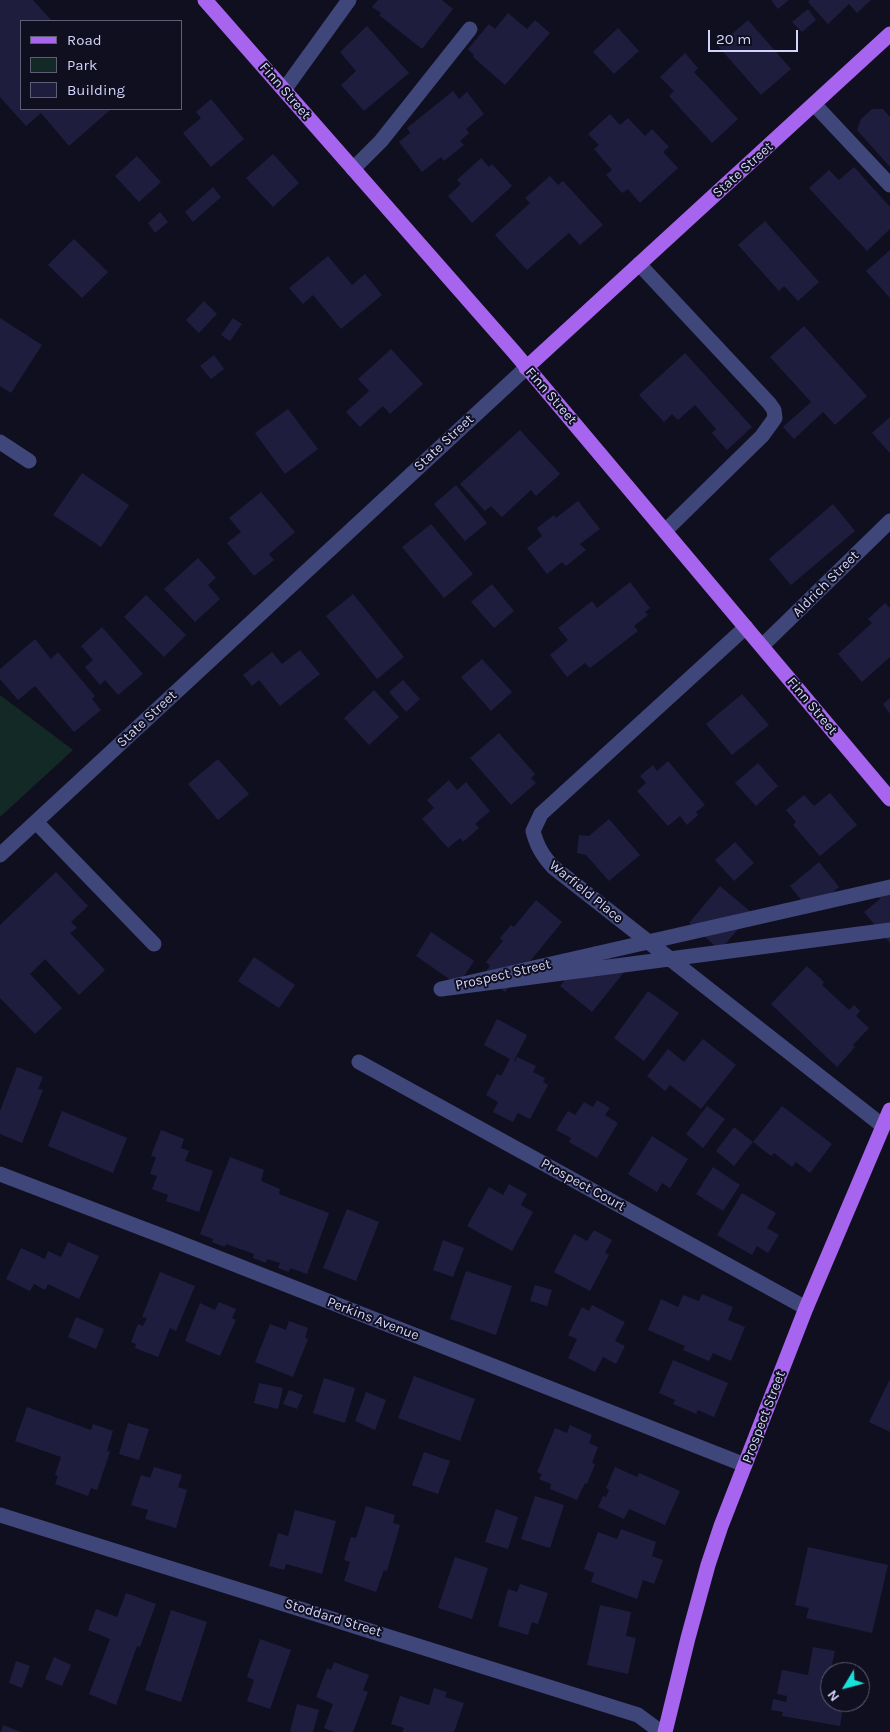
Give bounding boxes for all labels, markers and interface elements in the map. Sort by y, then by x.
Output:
legend [20,20,182,110]
scale bar [710,20,800,52]
text: 20 m [716,30,751,48]
text: Road [67,31,102,49]
text: Park [67,56,97,74]
street label: Finn Street [256,59,314,123]
text: Building [67,81,125,99]
street label: State Street [709,138,777,202]
street label: Finn Street [522,364,580,428]
street label: State Street [411,411,477,475]
street label: Aldrich Street [789,547,863,621]
street label: Finn Street [783,674,841,738]
street label: State Street [114,687,180,751]
street label: Warfield Place [546,857,626,927]
street label: Prospect Street [454,956,552,994]
street label: Prospect Court [538,1155,628,1215]
street label: Perkins Avenue [325,1294,421,1344]
street label: Prospect Street [739,1369,789,1465]
street label: Stoddard Street [282,1595,384,1641]
north arrow [820,1662,870,1712]
text: N [824,1687,843,1705]

